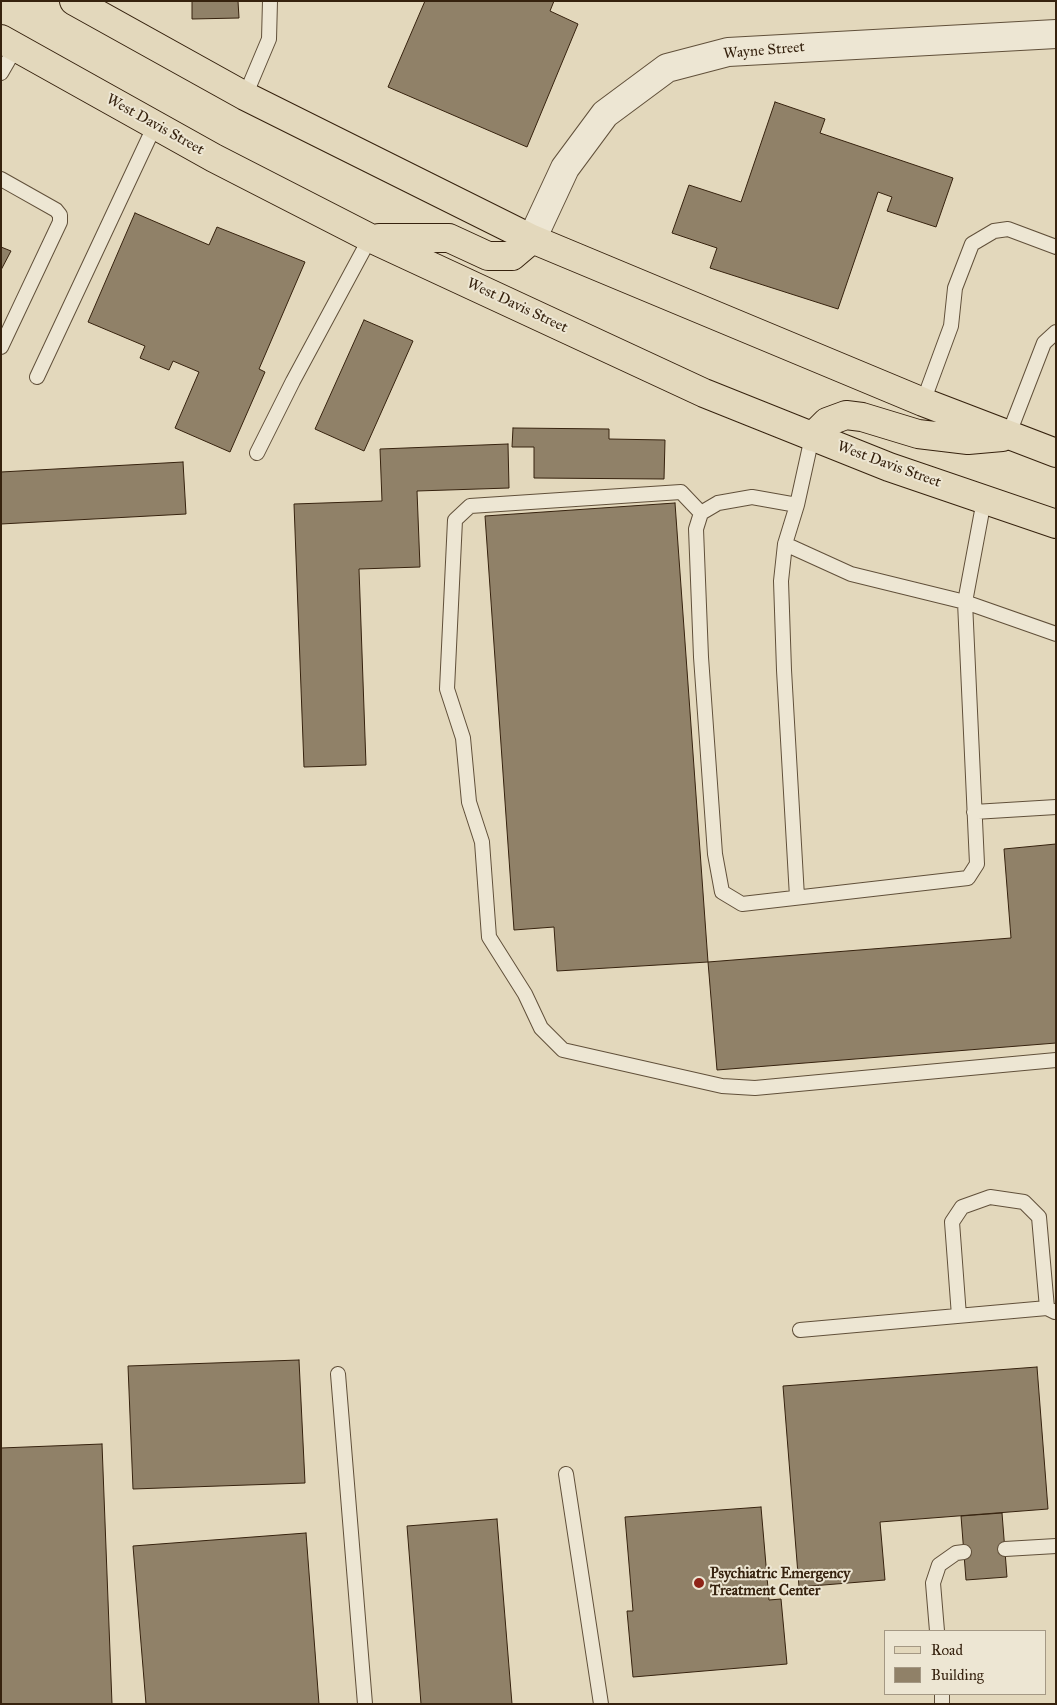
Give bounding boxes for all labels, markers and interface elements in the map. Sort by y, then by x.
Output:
street label: Wayne Street [723,38,805,64]
street label: West Davis Street [103,91,207,159]
street label: West Davis Street [464,275,570,337]
street label: West Davis Street [835,438,943,492]
place label: Psychiatric Emergency Treatment Center [710,1565,850,1600]
marker: Psychiatric Emergency Treatment Center [692,1576,706,1590]
legend [884,1630,1047,1695]
text: Road [931,1641,963,1659]
text: Building [931,1666,984,1684]

